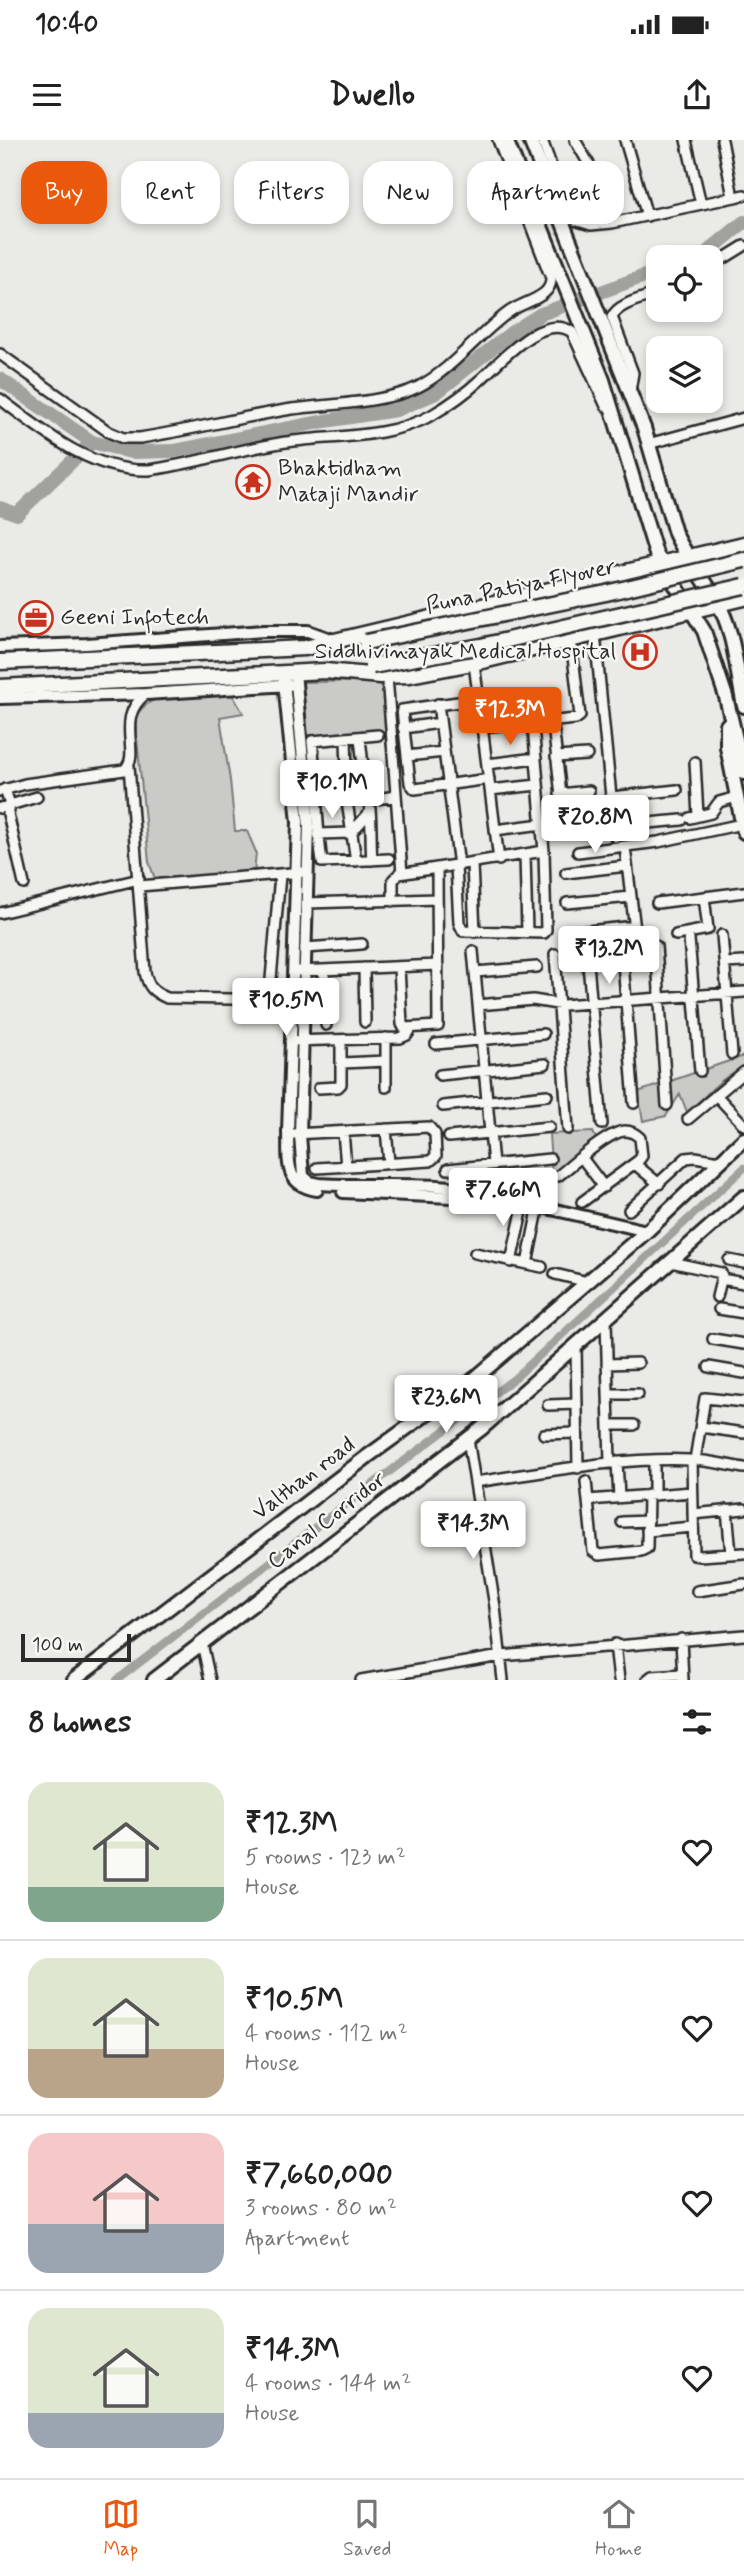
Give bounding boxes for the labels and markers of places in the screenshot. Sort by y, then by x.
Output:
place label: Bhaktidham Mataji Mandir [278,454,419,510]
temple icon: Bhaktidham Mataji Mandir [234,463,272,501]
office icon: Geeni Infotech [17,599,55,637]
place label: Geeni Infotech [60,603,209,634]
hospital icon: Siddhivinayak Medical Hospital [621,633,659,671]
place label: Siddhivinayak Medical Hospital [315,637,616,667]
pin: ₹12.3M [453,688,567,747]
pin: ₹10.1M [275,760,389,820]
pin: ₹20.8M [538,796,652,855]
pin: ₹13.2M [552,926,666,986]
pin: ₹10.5M [229,978,343,1038]
pin: ₹7.66M [446,1168,560,1228]
pin: ₹23.6M [389,1376,503,1435]
pin: ₹14.3M [416,1502,530,1561]

